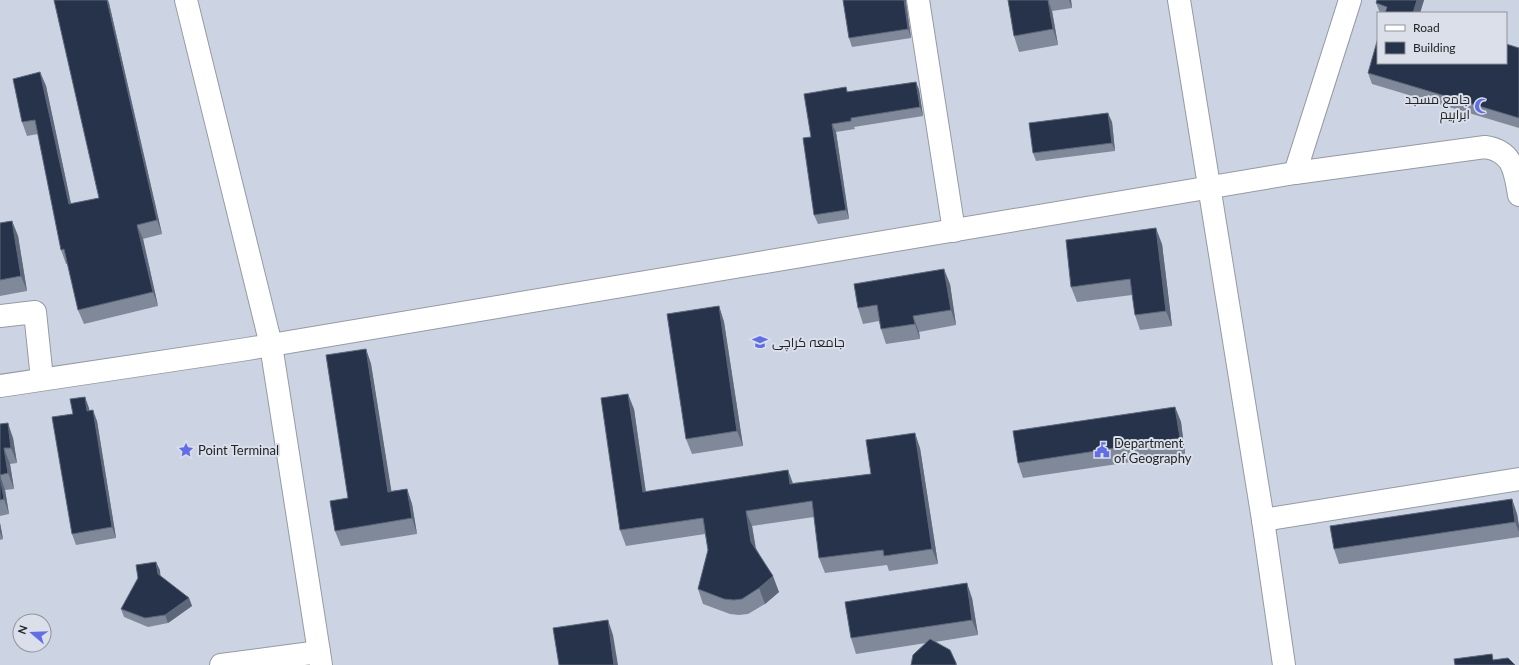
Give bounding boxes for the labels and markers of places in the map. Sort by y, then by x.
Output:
place label: جامع مسجد ابراہیم [1405,91,1470,124]
mosque icon: جامع مسجد ابراہیم [1473,97,1491,115]
school or university icon: جامعہ کراچی [751,333,769,351]
place label: جامعہ کراچی [772,334,845,352]
place label: Department of Geography [1114,435,1192,466]
place icon: Point Terminal [177,441,195,459]
public building icon: Department of Geography [1093,441,1111,459]
place label: Point Terminal [198,442,279,458]

